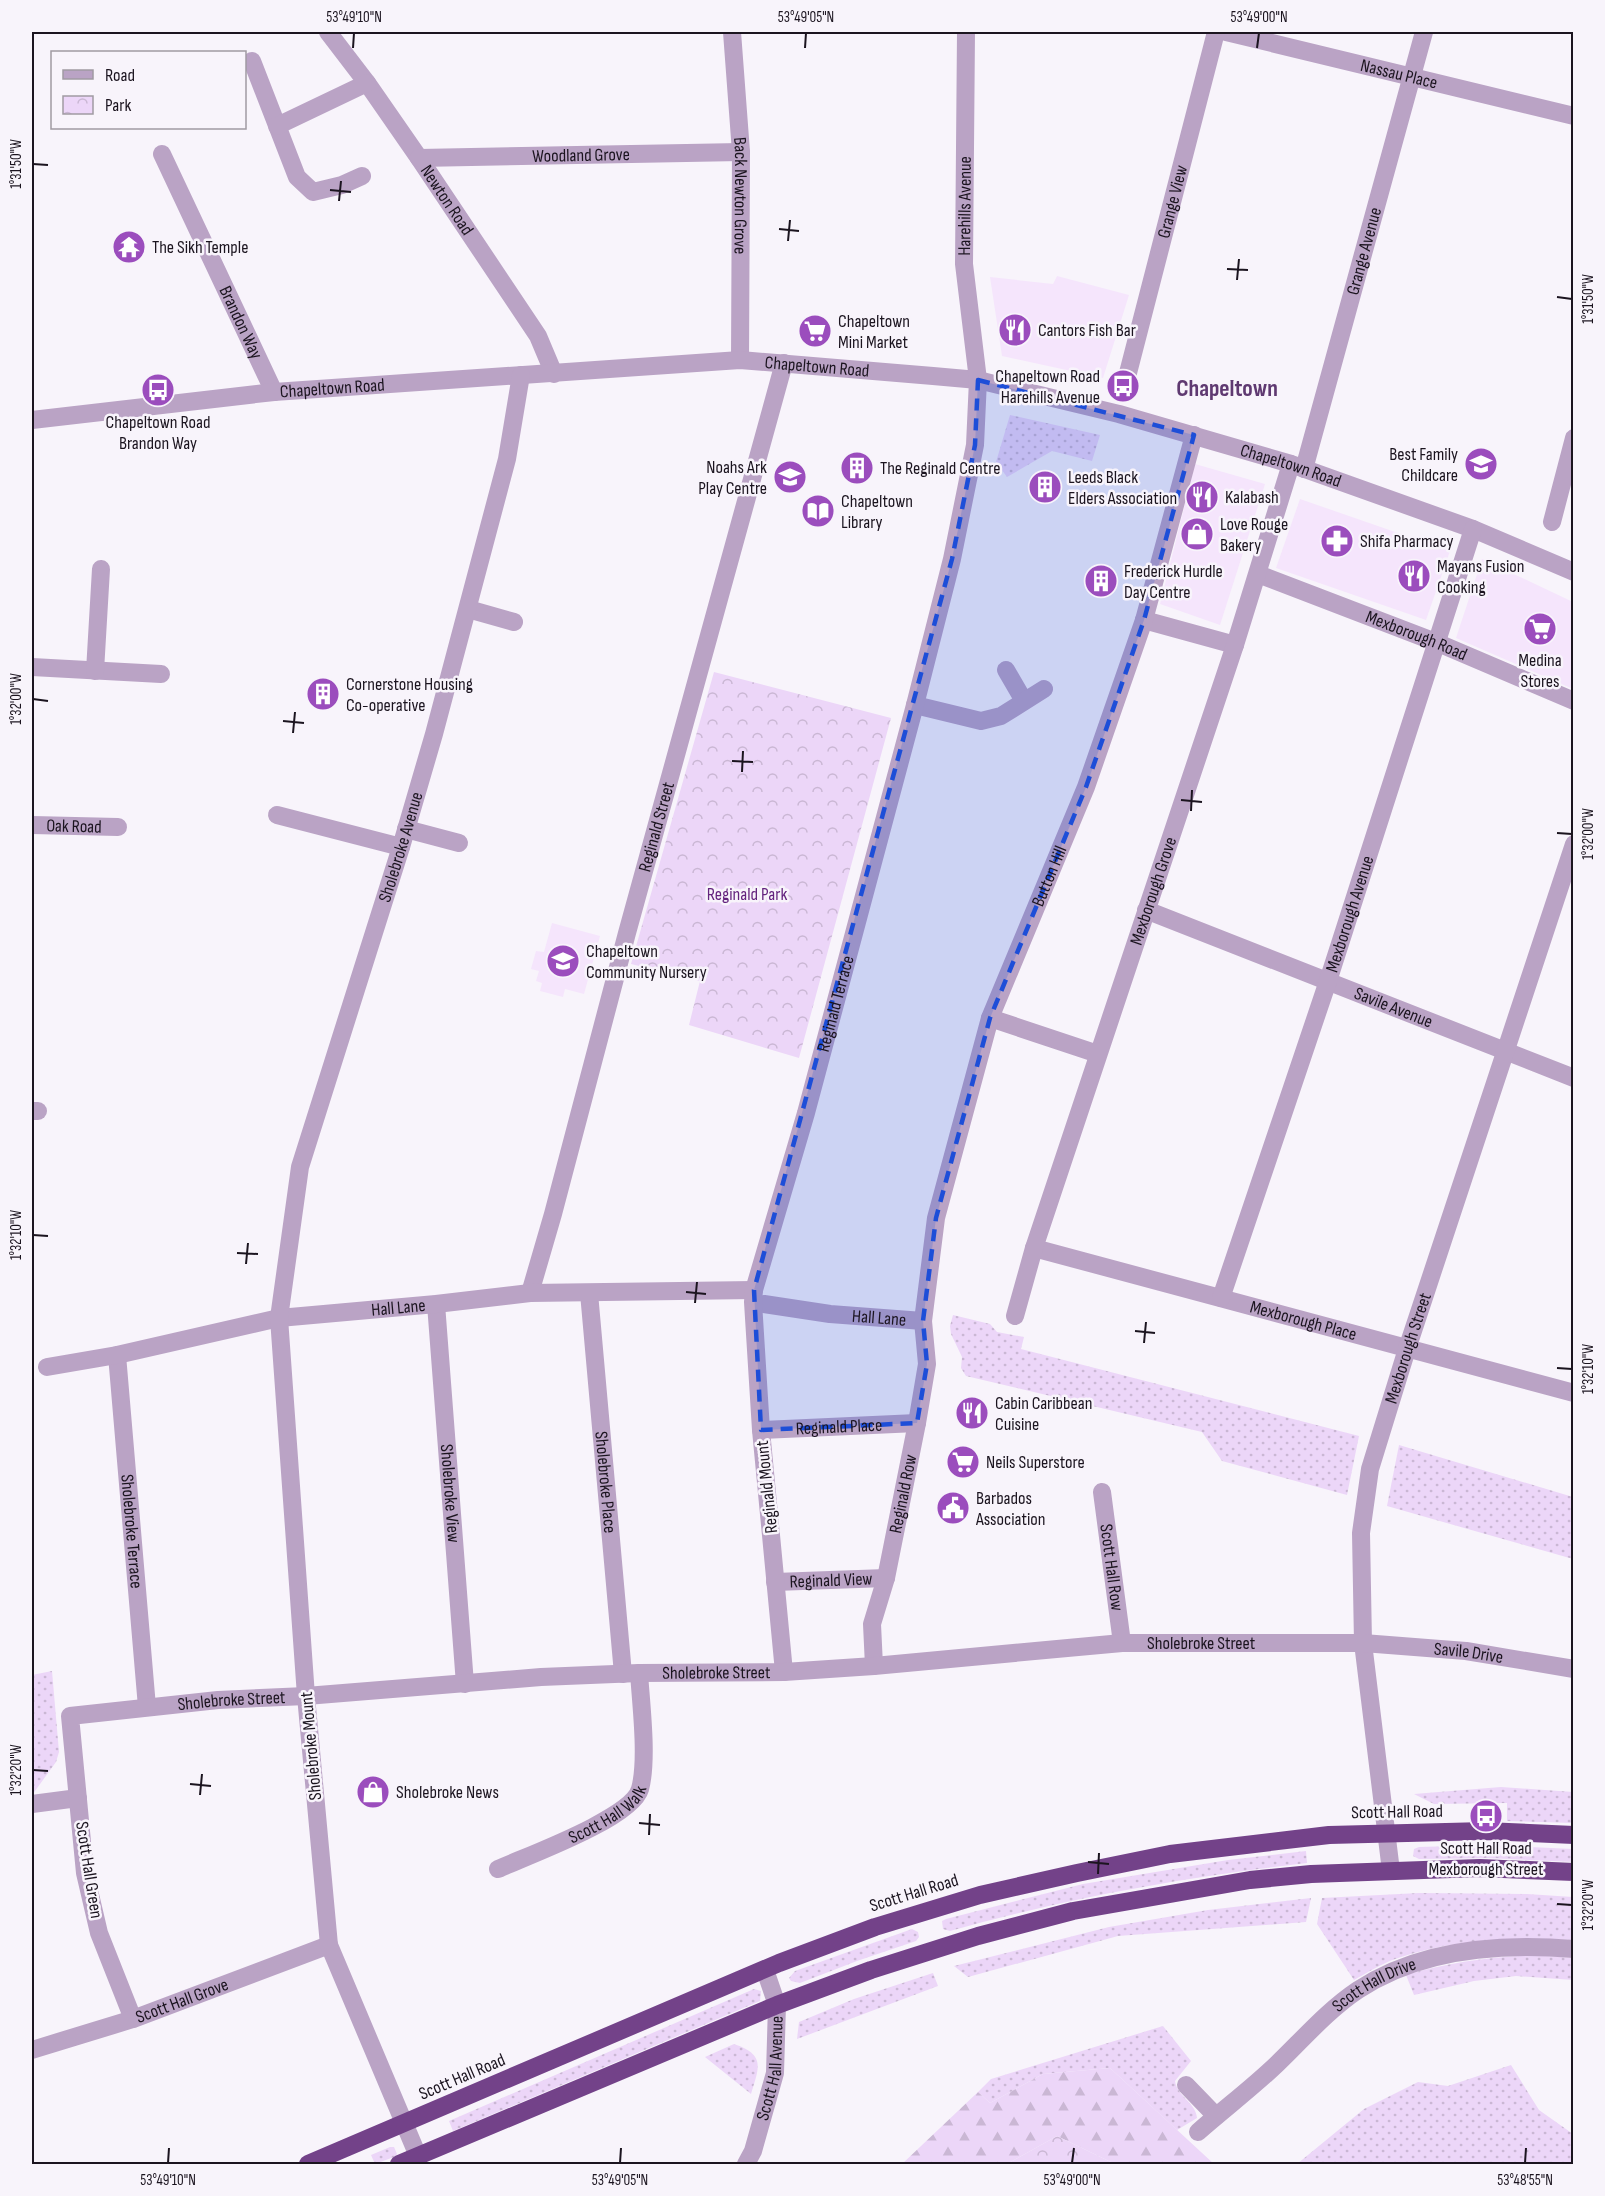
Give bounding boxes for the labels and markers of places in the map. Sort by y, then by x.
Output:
temple icon: The Sikh Temple [111,229,147,265]
place label: The Sikh Temple [152,237,248,258]
place label: Chapeltown Mini Market [838,311,910,353]
restaurant icon: Cantors Fish Bar [997,312,1033,348]
supermarket icon: Chapeltown Mini Market [797,313,833,349]
place label: Cantors Fish Bar [1038,320,1136,341]
place label: Chapeltown Road Harehills Avenue [995,366,1100,408]
bus stop icon: Chapeltown Road Harehills Avenue [1105,368,1141,404]
bus stop icon: Chapeltown Road Brandon Way [140,372,176,408]
place label: Chapeltown Road Brandon Way [106,412,210,454]
place label: Best Family Childcare [1389,444,1458,486]
school or university icon: Best Family Childcare [1463,446,1499,482]
building icon: The Reginald Centre [839,450,875,486]
place label: Noahs Ark Play Centre [698,457,767,499]
place label: The Reginald Centre [880,458,1000,479]
school or university icon: Noahs Ark Play Centre [772,459,808,495]
place label: Leeds Black Elders Association [1068,467,1177,509]
building icon: Leeds Black Elders Association [1027,469,1063,505]
restaurant icon: Kalabash [1184,479,1220,515]
place label: Kalabash [1225,487,1279,508]
place label: Chapeltown Library [841,491,913,533]
library icon: Chapeltown Library [800,493,836,529]
place label: Love Rouge Bakery [1220,514,1288,556]
shop icon: Love Rouge Bakery [1179,516,1215,552]
pharmacy icon: Shifa Pharmacy [1319,523,1355,559]
place label: Shifa Pharmacy [1360,531,1454,552]
place label: Mayans Fusion Cooking [1437,556,1524,598]
restaurant icon: Mayans Fusion Cooking [1396,558,1432,594]
place label: Frederick Hurdle Day Centre [1124,561,1223,603]
building icon: Frederick Hurdle Day Centre [1083,563,1119,599]
supermarket icon: Medina Stores [1522,611,1558,647]
place label: Medina Stores [1518,650,1562,692]
place label: Cornerstone Housing Co-operative [346,674,473,716]
building icon: Cornerstone Housing Co-operative [305,676,341,712]
place label: Chapeltown Community Nursery [586,941,707,983]
school or university icon: Chapeltown Community Nursery [545,943,581,979]
place label: Cabin Caribbean Cuisine [995,1393,1092,1435]
restaurant icon: Cabin Caribbean Cuisine [954,1395,990,1431]
supermarket icon: Neils Superstore [945,1444,981,1480]
place label: Neils Superstore [986,1452,1085,1473]
place label: Barbados Association [975,1488,1045,1530]
public building icon: Barbados Association [935,1490,971,1526]
shop icon: Sholebroke News [355,1774,391,1810]
place label: Sholebroke News [396,1782,499,1803]
bus stop icon: Scott Hall Road Mexborough Street [1468,1798,1504,1834]
place label: Scott Hall Road Mexborough Street [1428,1838,1544,1880]

